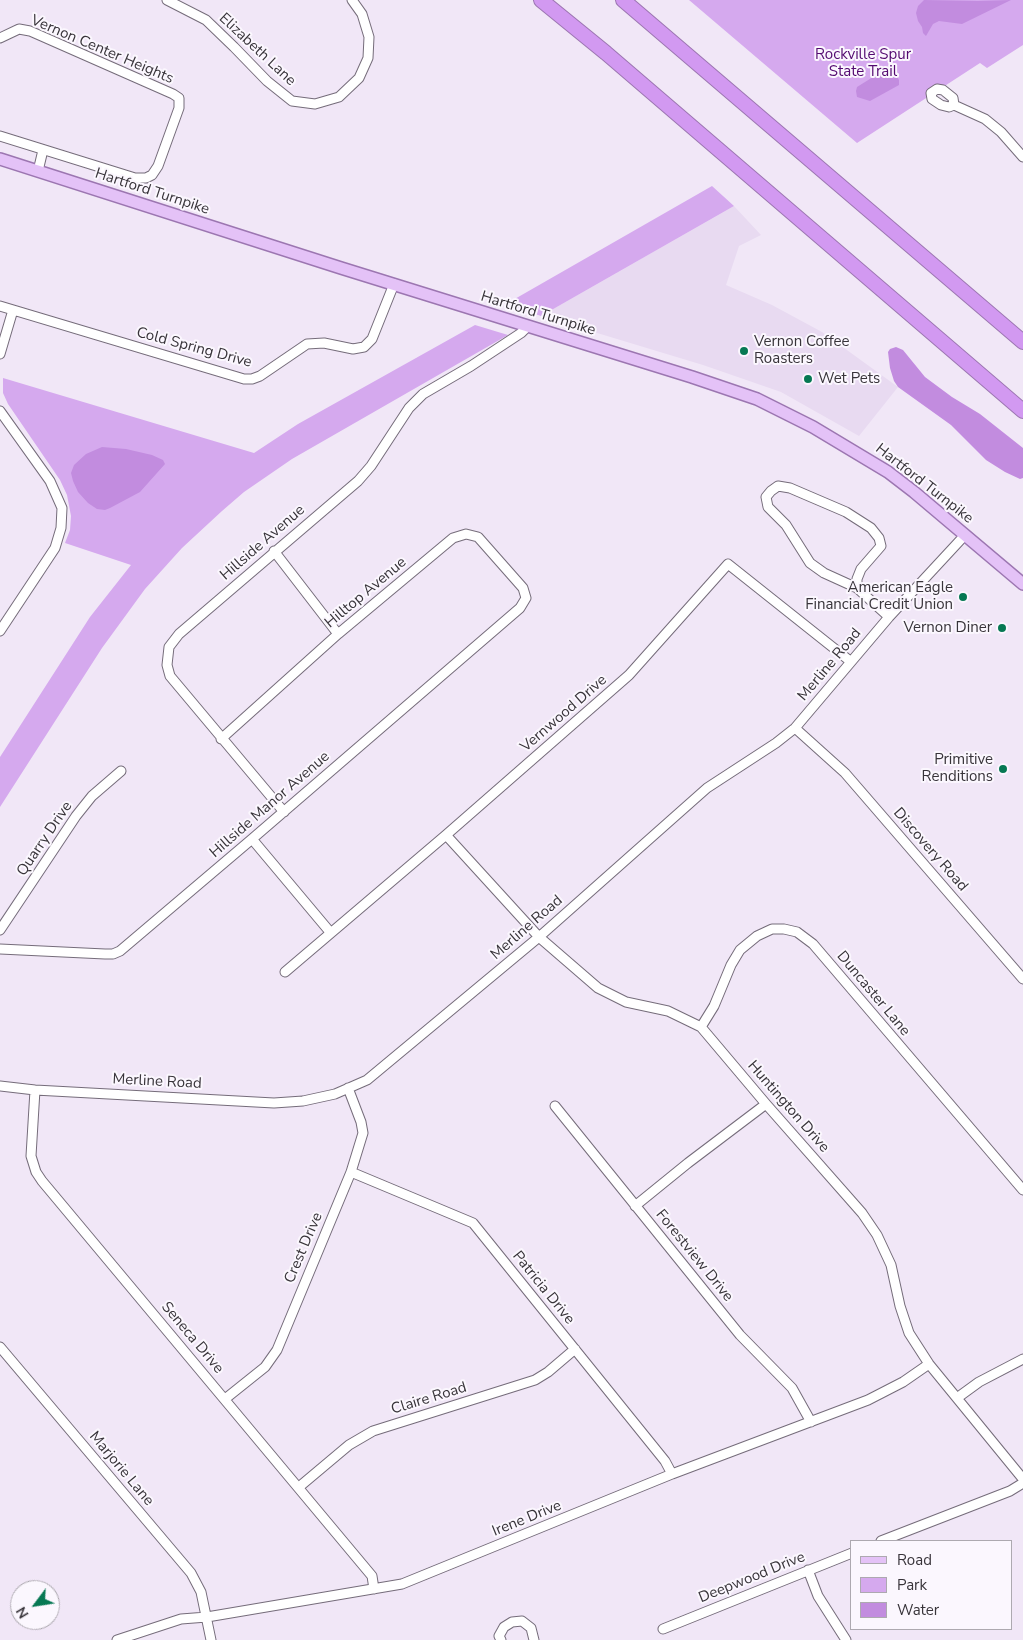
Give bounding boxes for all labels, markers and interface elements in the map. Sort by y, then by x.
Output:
street label: Elizabeth Lane [215,10,299,90]
street label: Vernon Center Heights [28,12,176,88]
park label: Rockville Spur State Trail [815,46,911,81]
street label: Hartford Turnpike [93,165,211,219]
street label: Hartford Turnpike [478,288,598,340]
street label: Cold Spring Drive [134,324,254,372]
place label: Vernon Coffee Roasters [754,333,849,368]
marker: Vernon Coffee Roasters [738,345,750,357]
place label: Wet Pets [818,370,880,388]
marker: Wet Pets [802,373,814,385]
street label: Hartford Turnpike [872,440,976,528]
street label: Hillside Avenue [217,501,309,585]
street label: Hilltop Avenue [322,554,410,632]
place label: American Eagle Financial Credit Union [805,579,953,614]
marker: American Eagle Financial Credit Union [957,591,969,603]
place label: Vernon Diner [903,619,992,637]
marker: Vernon Diner [996,622,1008,634]
street label: Merline Road [794,625,866,705]
street label: Vernwood Drive [517,672,611,756]
street label: Hillside Manor Avenue [206,748,334,862]
place label: Primitive Renditions [922,751,993,786]
marker: Primitive Renditions [997,763,1009,775]
street label: Quarry Drive [13,798,77,880]
street label: Discovery Road [889,805,971,895]
street label: Merline Road [487,892,567,964]
street label: Duncaster Lane [832,948,914,1040]
street label: Huntington Drive [743,1057,833,1157]
street label: Merline Road [112,1071,202,1093]
street label: Forestview Drive [651,1206,737,1306]
street label: Crest Drive [281,1210,327,1286]
street label: Patricia Drive [508,1248,578,1328]
street label: Seneca Drive [157,1299,227,1377]
street label: Claire Road [389,1379,469,1419]
street label: Marjorie Lane [85,1428,157,1510]
street label: Irene Drive [490,1497,564,1541]
legend [850,1540,1013,1630]
street label: Deepwood Drive [696,1548,808,1608]
text: Road [897,1550,932,1570]
text: Park [897,1575,927,1595]
north arrow [10,1580,60,1630]
text: Water [897,1600,939,1620]
text: N [12,1603,33,1622]

